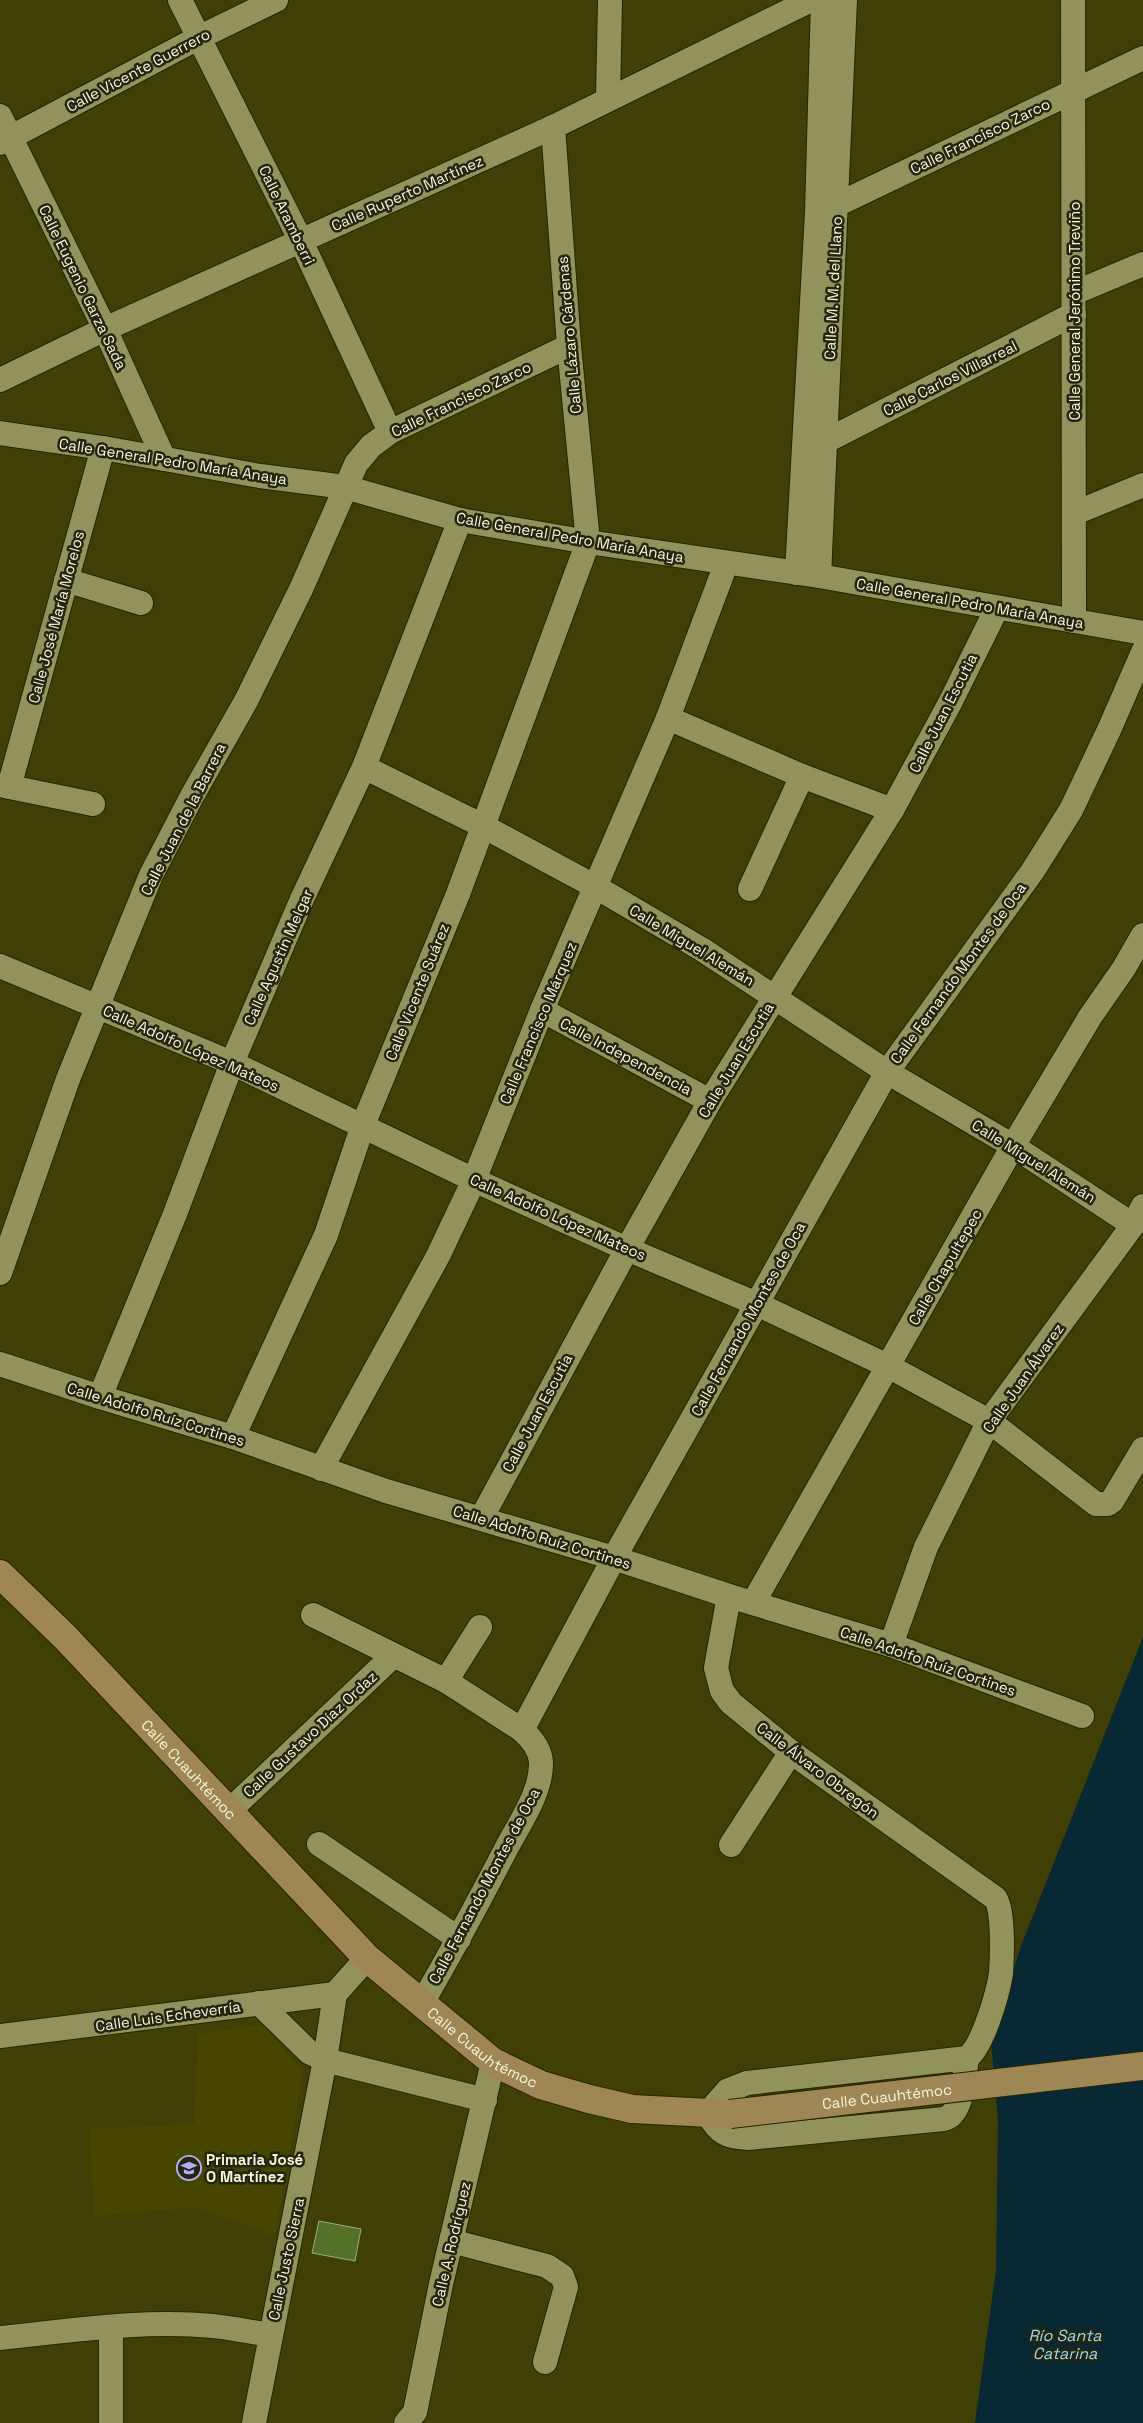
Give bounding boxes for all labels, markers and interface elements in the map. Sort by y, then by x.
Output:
street label: Calle Vicente Guerrero [63,24,213,116]
street label: Calle Francisco Zarco [907,94,1053,178]
street label: Calle Ruperto Martínez [328,151,486,235]
street label: Calle Aramberri [255,162,319,268]
street label: Calle General Jerónimo Treviño [1065,201,1084,421]
street label: Calle Eugenio Garza Sada [35,202,131,373]
street label: Calle M. M. del Llano [820,216,846,360]
street label: Calle Lázaro Cárdenas [553,255,585,414]
street label: Calle Carlos Villarreal [880,336,1020,420]
street label: Calle Francisco Zarco [388,357,534,441]
street label: Calle General Pedro María Anaya [58,434,289,488]
street label: Calle General Pedro María Anaya [455,508,686,566]
street label: Calle José María Morelos [24,529,88,705]
street label: Calle General Pedro María Anaya [855,574,1086,632]
street label: Calle Juan Escutia [905,650,981,776]
street label: Calle Juan de la Barrera [136,739,230,898]
street label: Calle Fernando Montes de Oca [886,878,1030,1067]
street label: Calle Agustín Melgar [239,886,317,1028]
street label: Calle Miguel Alemán [626,900,758,990]
street label: Calle Vicente Suárez [381,921,453,1063]
street label: Calle Francisco Márquez [495,939,581,1107]
street label: Calle Juan Escutia [694,998,778,1121]
street label: Calle Adolfo López Mateos [100,1001,282,1096]
street label: Calle Independencia [557,1013,695,1099]
street label: Calle Miguel Alemán [968,1115,1100,1207]
street label: Calle Adolfo López Mateos [467,1170,649,1265]
street label: Calle Chapultepec [904,1205,986,1329]
street label: Calle Fernando Montes de Oca [687,1218,810,1419]
street label: Calle Juan Álvarez [978,1320,1068,1436]
street label: Calle Juan Escutia [498,1350,576,1475]
street label: Calle Adolfo Ruíz Cortines [65,1378,247,1450]
street label: Calle Adolfo Ruíz Cortines [451,1501,633,1573]
street label: Calle Adolfo Ruíz Cortines [838,1622,1018,1700]
street label: Calle Gustavo Díaz Ordaz [239,1667,381,1801]
street label: Calle Cuauhtémoc [138,1715,241,1823]
street label: Calle Álvaro Obregón [753,1718,883,1822]
street label: Calle Fernando Montes de Oca [424,1784,544,1987]
street label: Calle Luis Echeverría [94,1996,242,2036]
street label: Calle Cuauhtémoc [424,2003,541,2092]
street label: Calle Cuauhtémoc [821,2079,953,2113]
place label: Primaria José O Martínez [206,2150,304,2186]
school or university icon: Primaria José O Martínez [176,2155,202,2181]
street label: Calle A. Rodríguez [427,2180,475,2308]
street label: Calle Justo Sierra [264,2196,308,2322]
water label: Río Santa Catarina [1028,2325,1102,2364]

